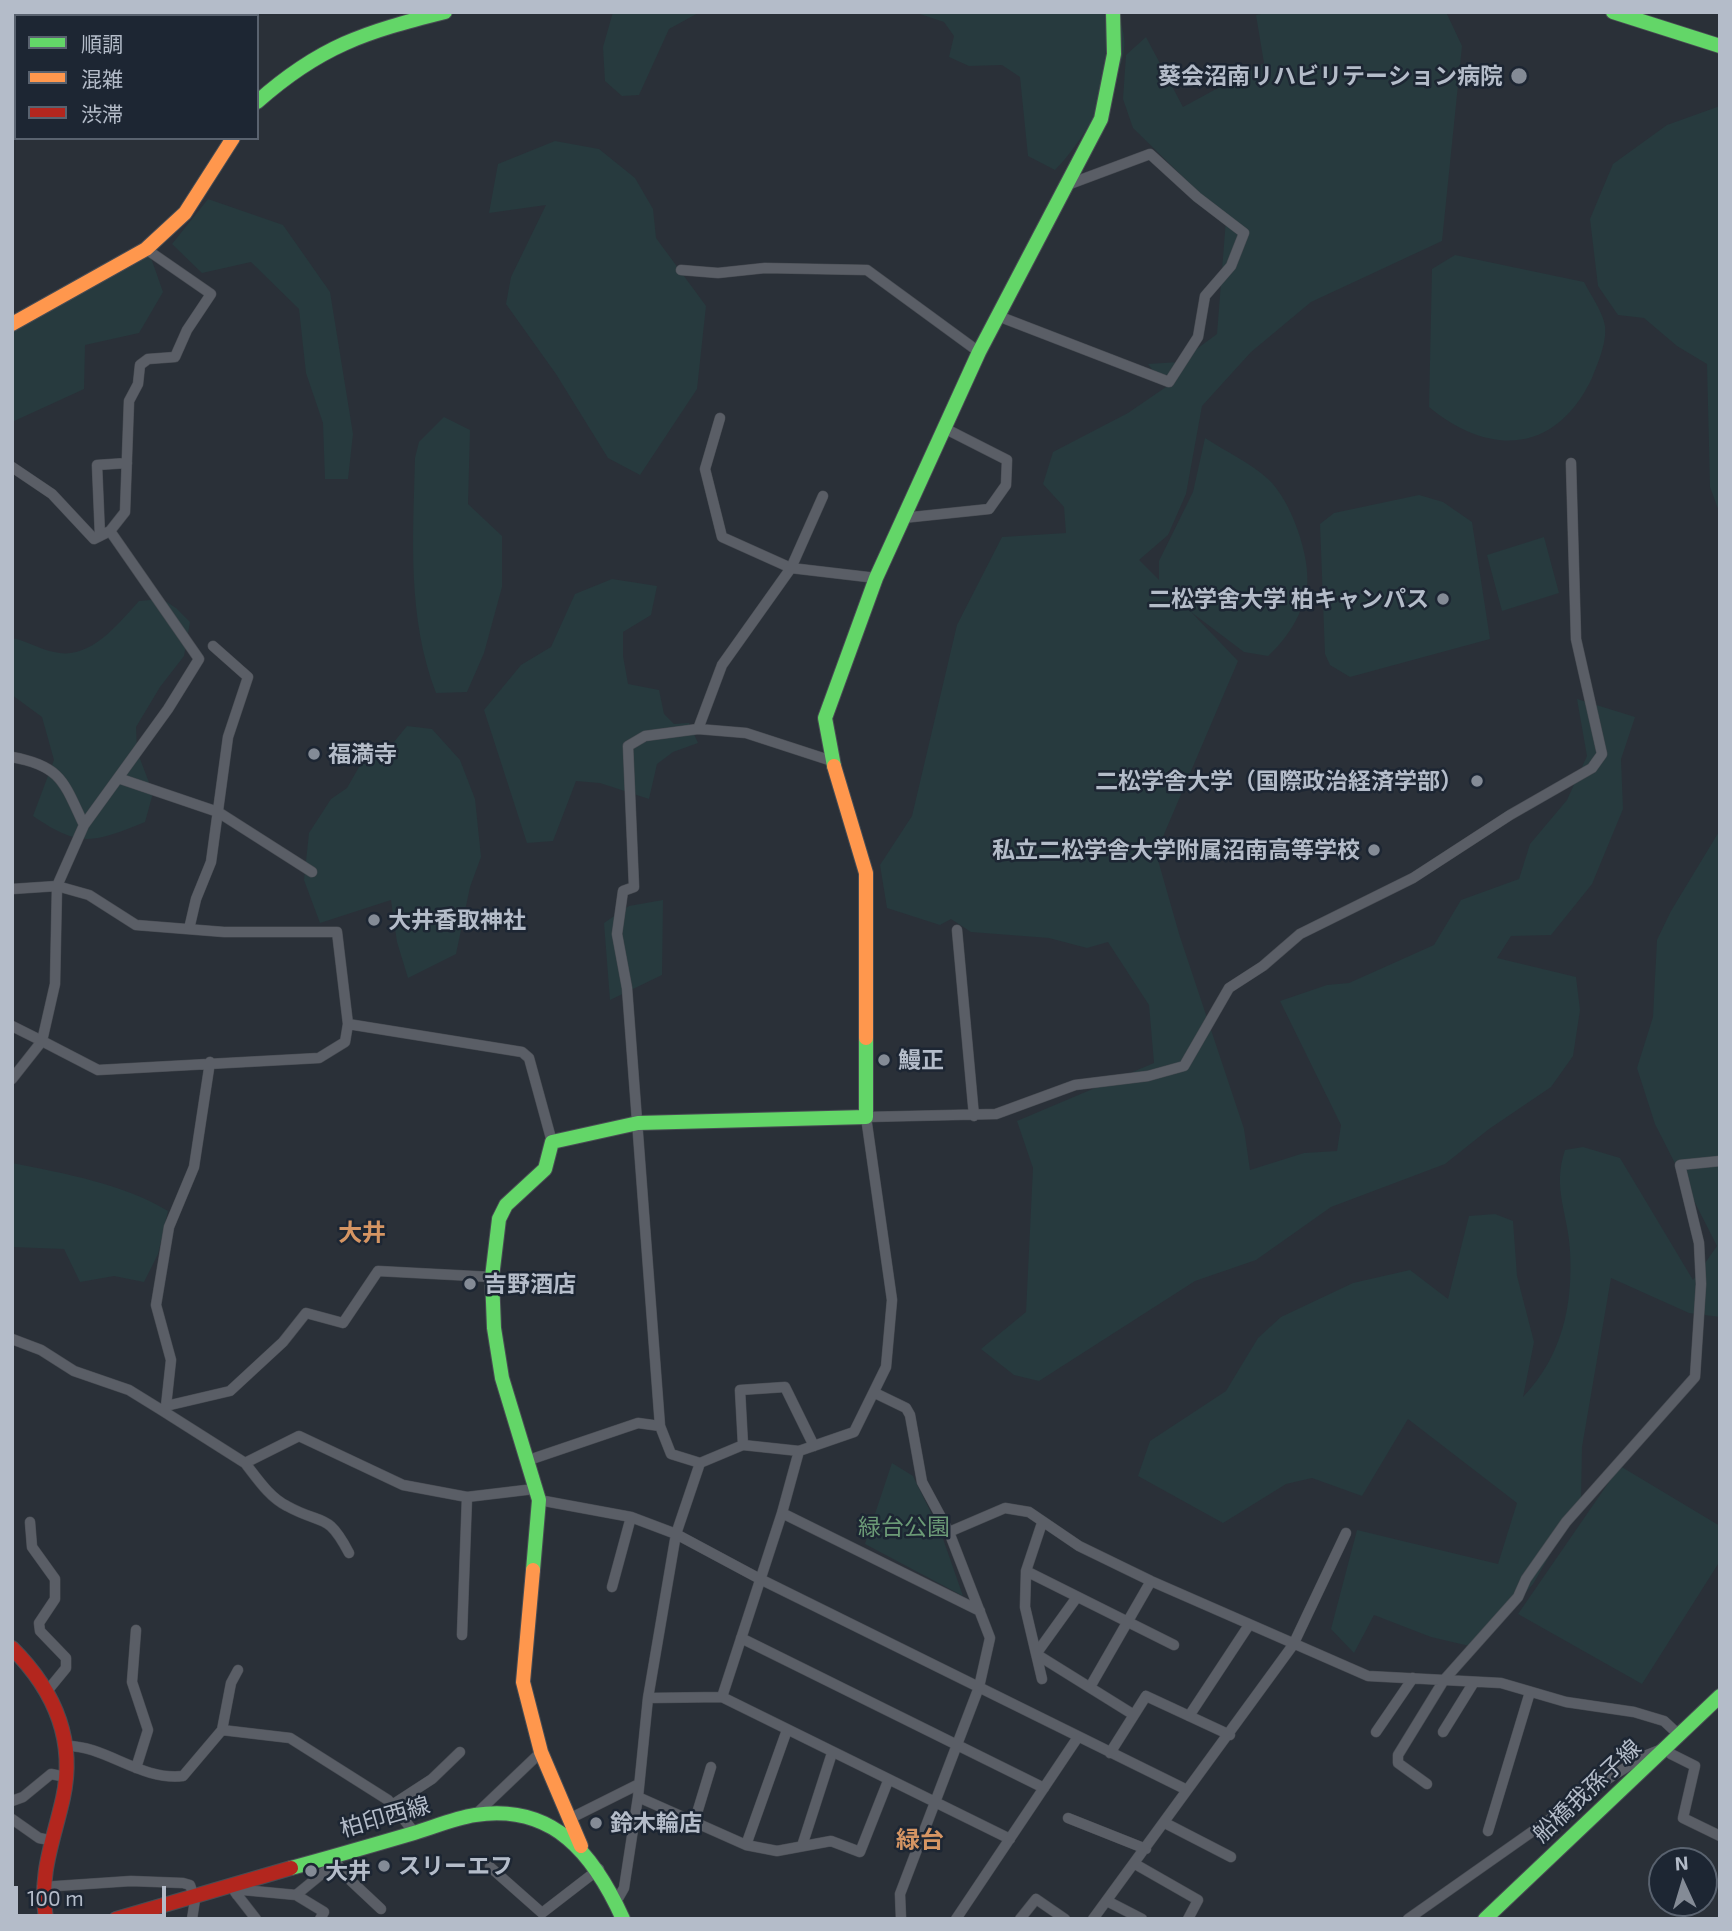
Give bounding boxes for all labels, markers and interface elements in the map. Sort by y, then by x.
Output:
legend [14,14,259,140]
text: 順調 [81,31,123,56]
place label: 葵会沼南リハビリテーション病院 [1158,62,1503,90]
text: 混雑 [81,66,123,91]
marker: 葵会沼南リハビリテーション病院 [1509,66,1529,86]
text: 渋滞 [81,101,123,126]
place label: 二松学舍大学 柏キャンパス [1148,585,1429,613]
marker: 二松学舍大学 柏キャンパス [1435,591,1451,607]
place label: 福満寺 [328,740,397,768]
marker: 福満寺 [306,746,322,762]
place label: 二松学舎大学（国際政治経済学部） [1095,767,1463,795]
marker: 二松学舎大学（国際政治経済学部） [1469,773,1485,789]
place label: 私立二松学舎大学附属沼南高等学校 [992,836,1360,864]
marker: 私立二松学舎大学附属沼南高等学校 [1366,842,1382,858]
place label: 大井香取神社 [388,906,526,934]
marker: 大井香取神社 [366,912,382,928]
place label: 鰻正 [898,1046,944,1074]
marker: 鰻正 [876,1052,892,1068]
district label: 大井 [338,1219,386,1247]
place label: 吉野酒店 [484,1270,576,1298]
marker: 吉野酒店 [462,1276,478,1292]
park label: 緑台公園 [858,1513,950,1541]
street label: 船橋我孫子線 [1527,1734,1647,1848]
street label: 柏印西線 [337,1791,433,1843]
place label: 鈴木輪店 [610,1809,702,1837]
marker: 鈴木輪店 [588,1815,604,1831]
district label: 緑台 [896,1826,944,1854]
north arrow [1648,1847,1718,1917]
text: N [1674,1851,1689,1874]
place label: スリーエフ [398,1852,513,1880]
place label: 大井 [325,1857,371,1885]
marker: スリーエフ [376,1858,392,1874]
marker: 大井 [303,1863,319,1879]
scale bar [18,1871,170,1915]
text: 100 m [27,1885,84,1910]

